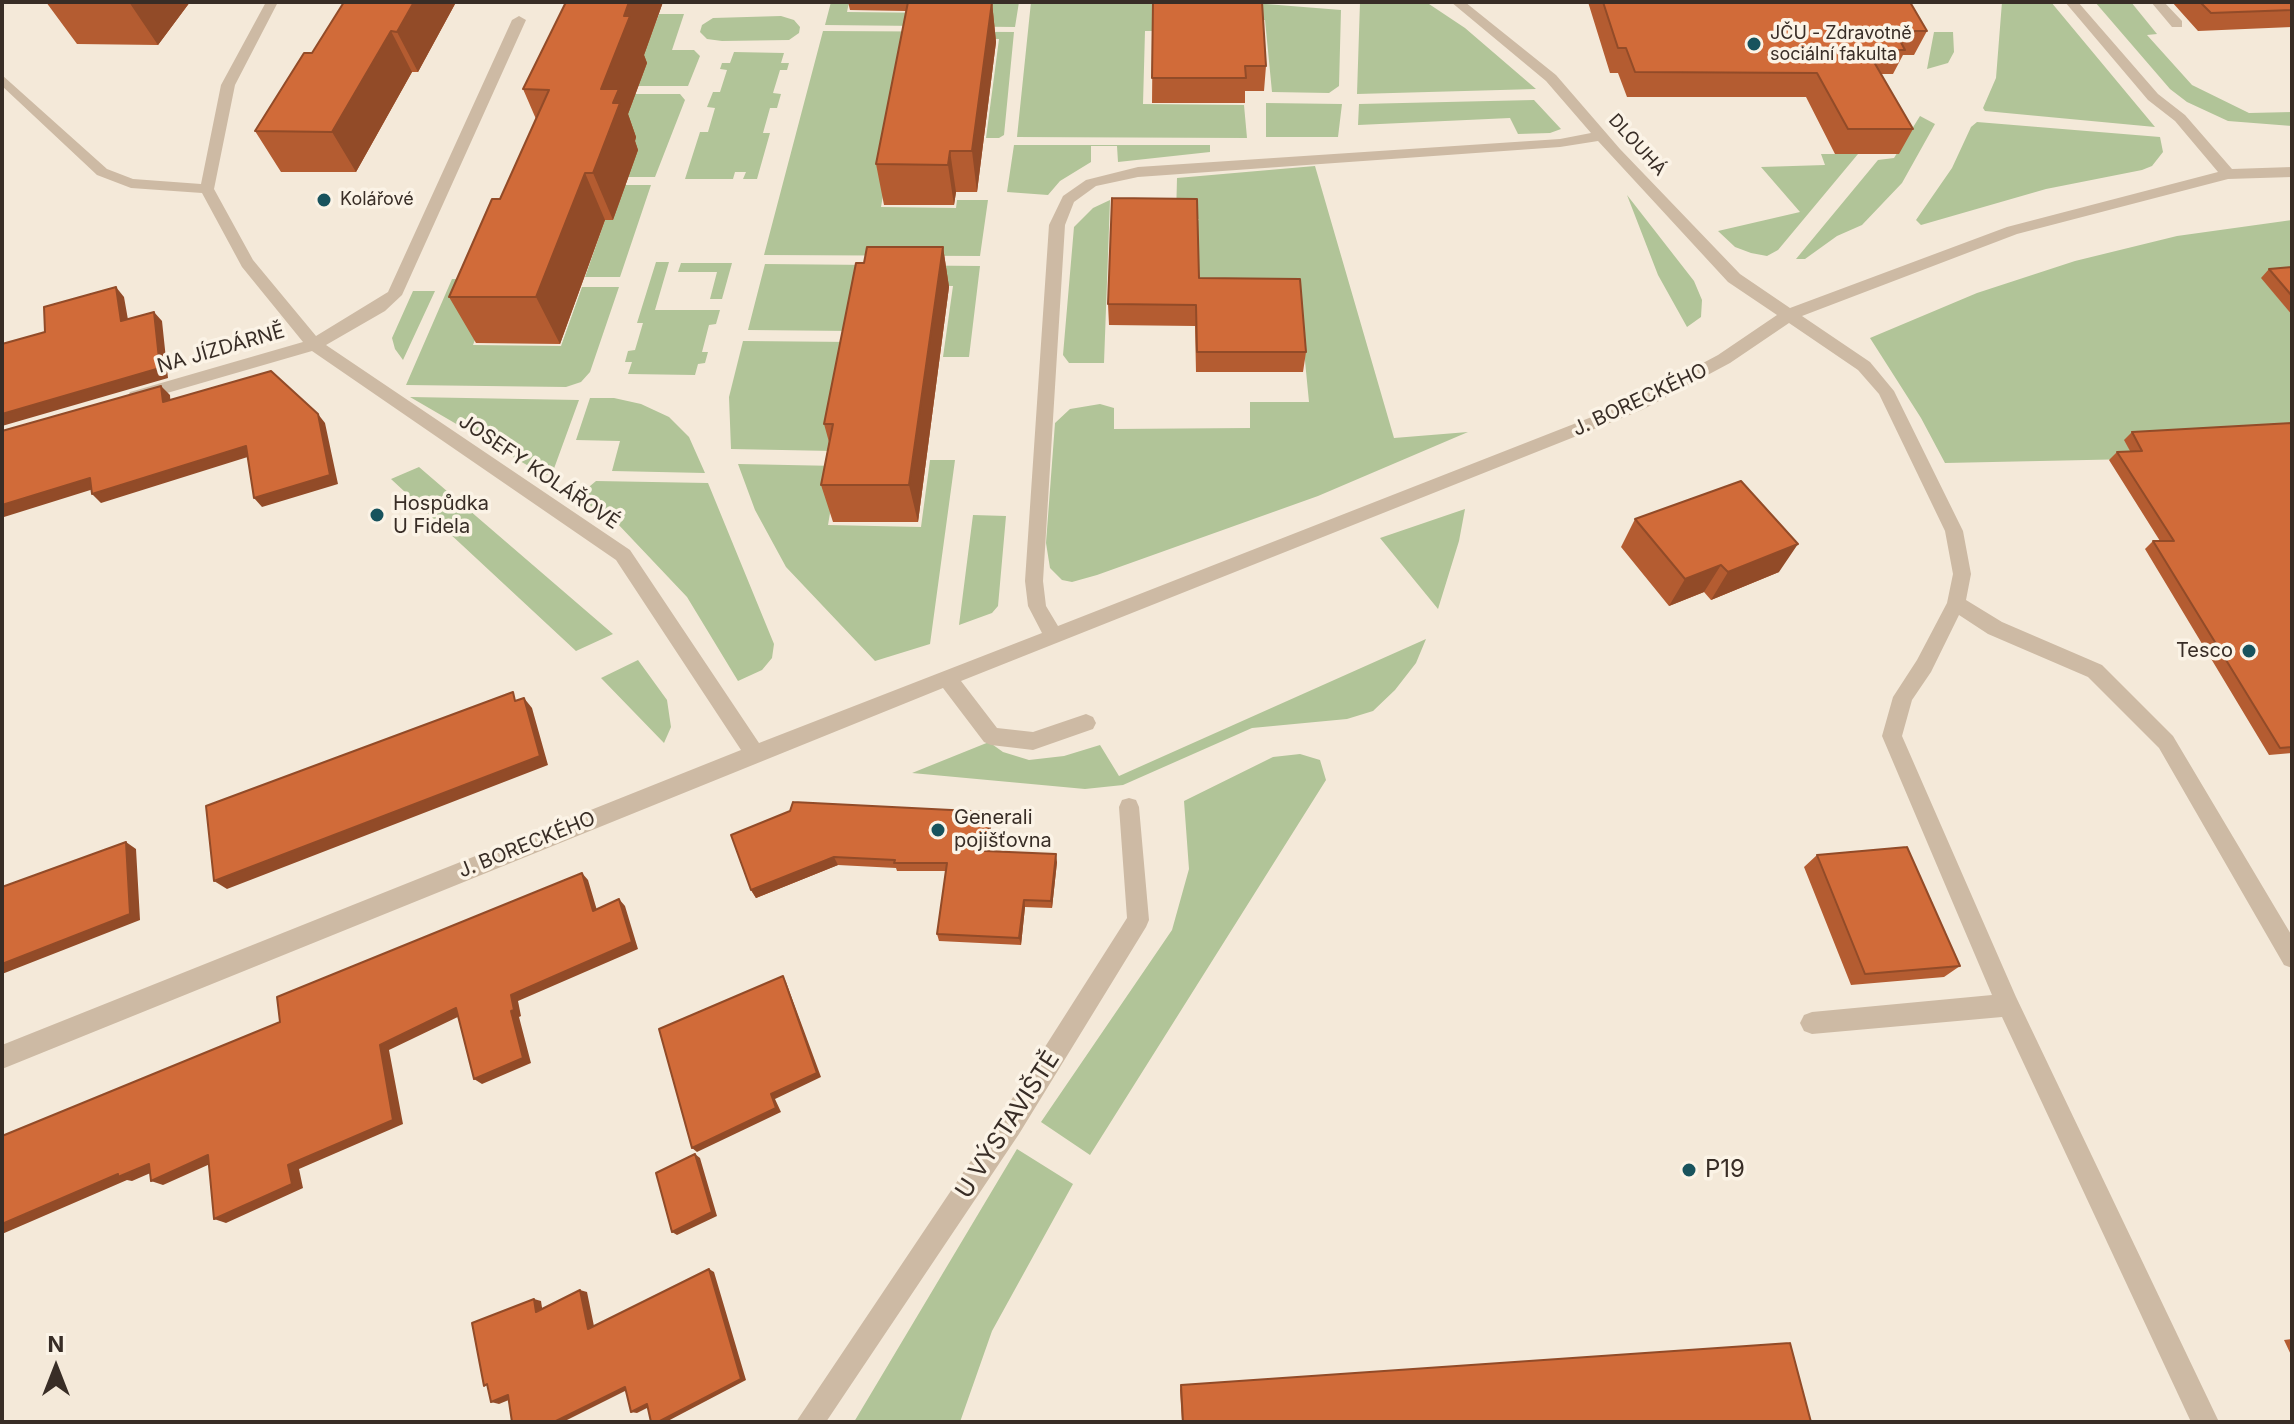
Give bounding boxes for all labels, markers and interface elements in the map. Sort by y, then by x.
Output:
place label: JČU - Zdravotně sociální fakulta [1770,23,1912,66]
marker: JČU - Zdravotně sociální fakulta [1745,35,1763,53]
street label: DLOUHÁ [1604,110,1670,180]
place label: Kolářové [340,189,414,211]
marker: Kolářové [315,191,333,209]
street label: NA JÍZDÁRNĚ [155,319,287,379]
street label: J. BORECKÉHO [1569,358,1711,442]
street label: JOSEFY KOLÁŘOVÉ [454,409,624,535]
place label: Hospůdka U Fidela [393,492,489,539]
marker: Hospůdka U Fidela [368,506,386,524]
place label: Tesco [2176,639,2233,663]
marker: Tesco [2240,642,2258,660]
place label: Generali pojišťovna [954,806,1052,853]
street label: J. BORECKÉHO [455,807,599,883]
marker: Generali pojišťovna [929,821,947,839]
street label: U VÝSTAVIŠTĚ [950,1046,1066,1204]
place label: P19 [1705,1156,1745,1184]
marker: P19 [1680,1161,1698,1179]
north arrow [16,1328,96,1408]
text: N [48,1331,64,1357]

